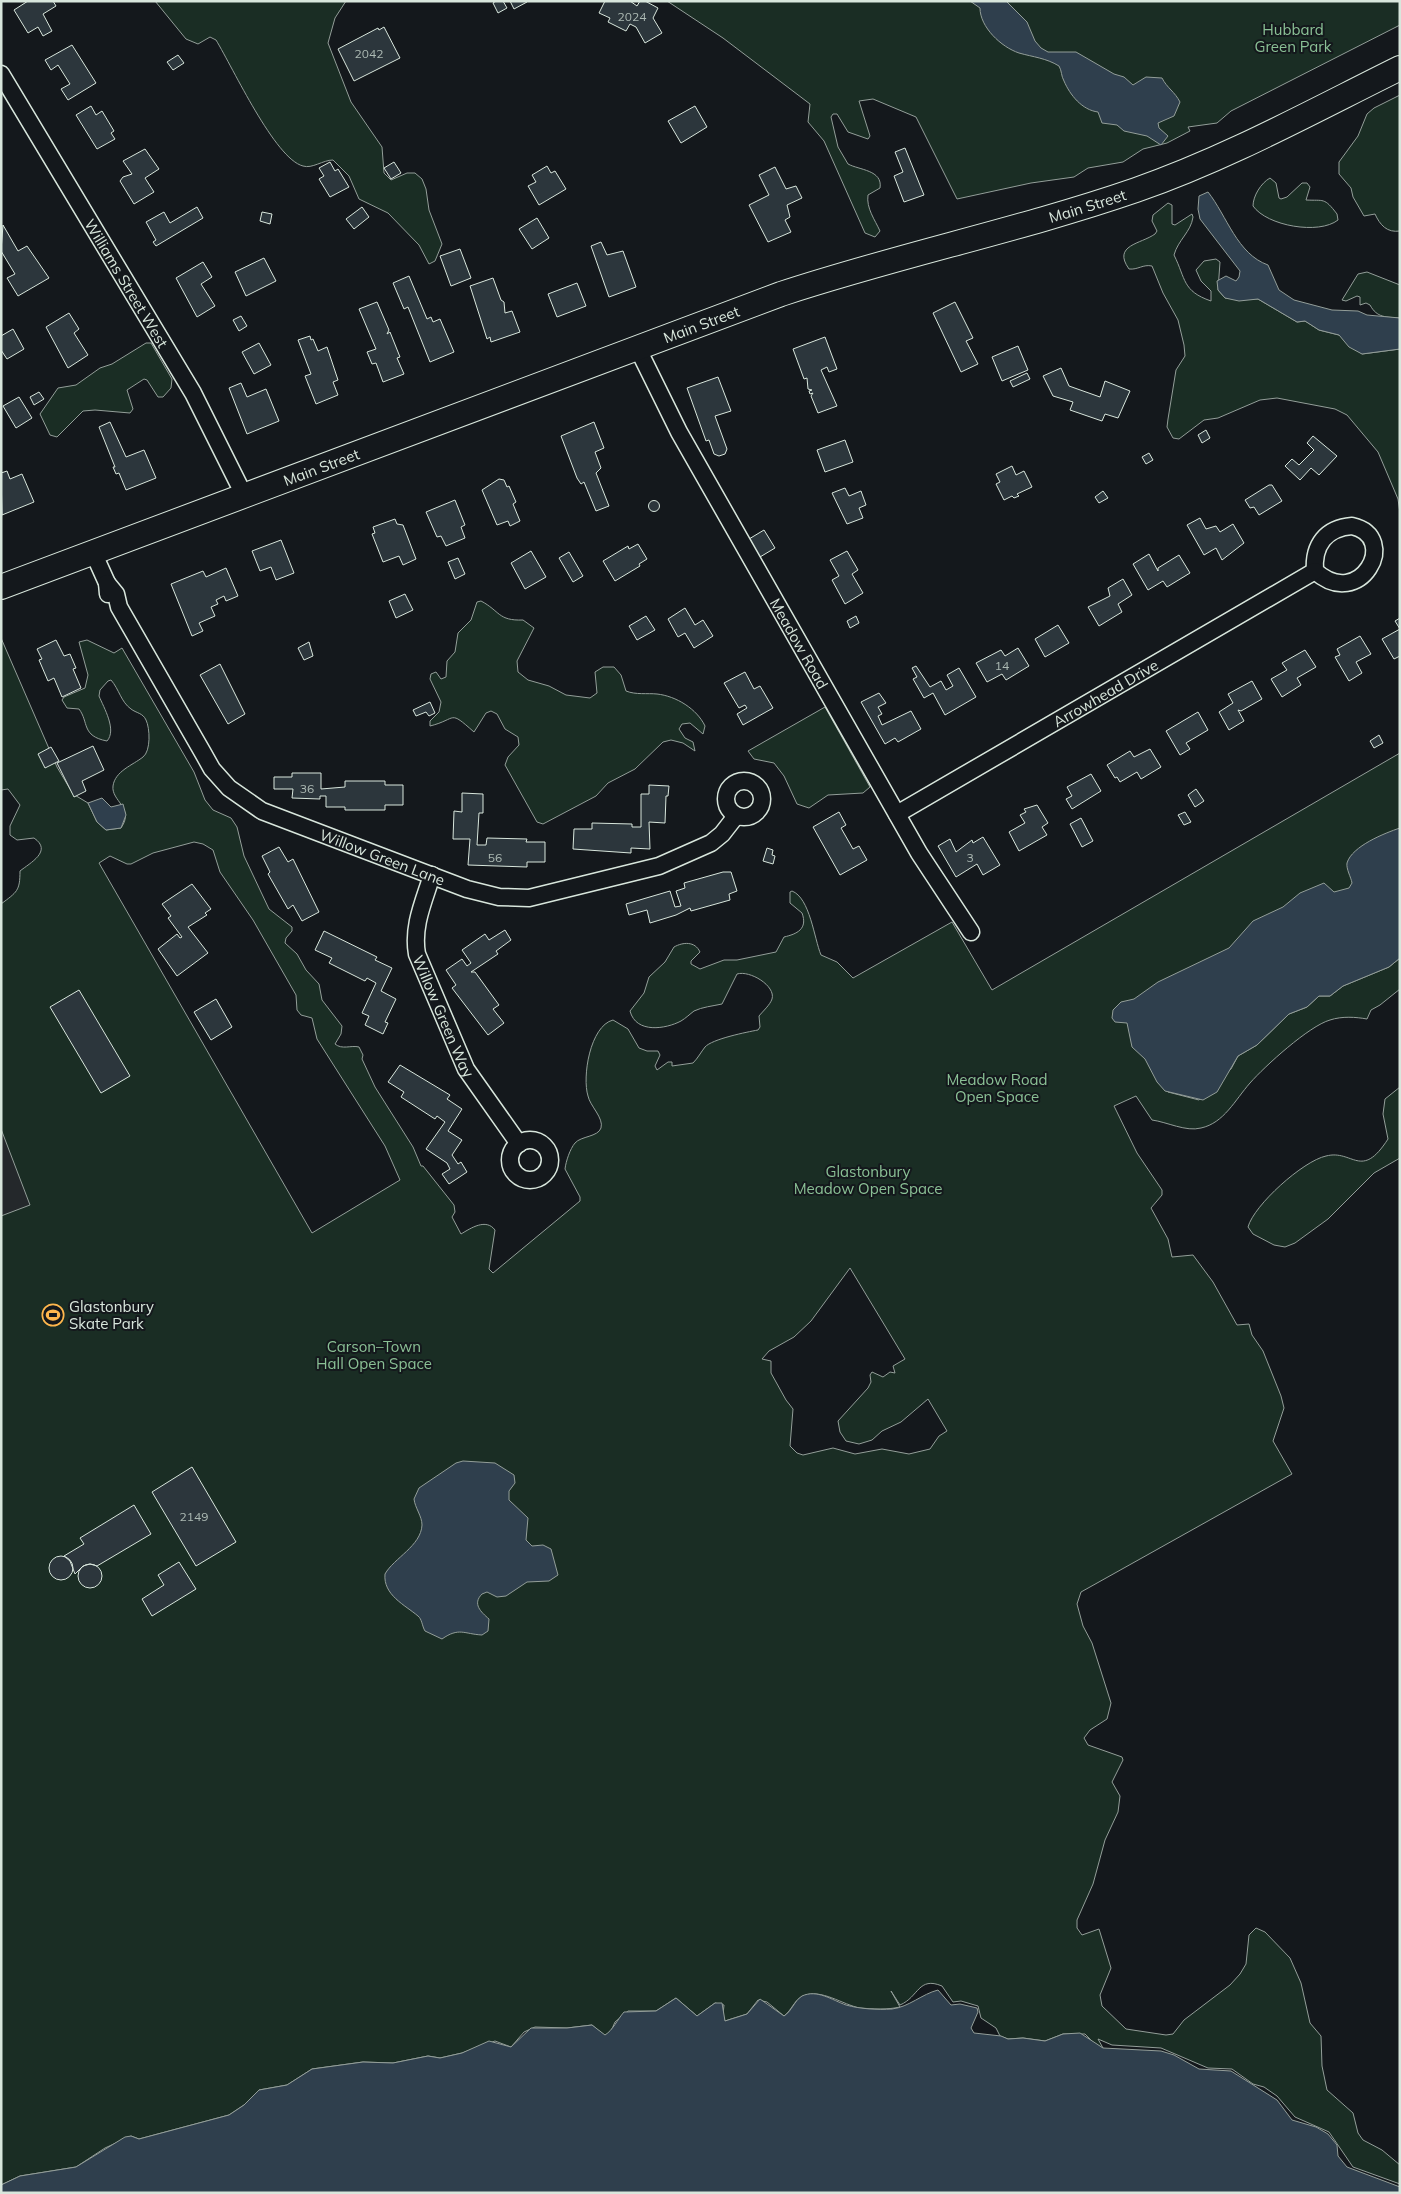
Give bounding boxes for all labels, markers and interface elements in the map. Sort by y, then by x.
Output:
house number: 2024 [618,9,646,24]
park label: Hubbard Green Park [1255,20,1332,56]
house number: 2042 [355,46,383,61]
street label: Main Street [1046,185,1128,226]
street label: Williams Street West [81,215,173,351]
street label: Main Street [661,301,742,347]
street label: Main Street [280,444,362,490]
street label: Meadow Road [766,595,833,692]
street label: Arrowhead Drive [1049,655,1161,731]
house number: 14 [995,658,1009,673]
house number: 36 [300,781,314,796]
street label: Willow Green Lane [317,824,448,889]
house number: 56 [488,850,502,865]
house number: 3 [966,850,974,865]
street label: Willow Green Way [409,952,478,1081]
park label: Meadow Road Open Space [946,1070,1048,1106]
park label: Glastonbury Meadow Open Space [794,1162,942,1198]
place label: Glastonbury Skate Park [69,1297,154,1333]
sports icon: Glastonbury Skate Park [41,1303,65,1327]
park label: Carson–Town Hall Open Space [316,1337,432,1373]
house number: 2149 [180,1509,208,1524]

